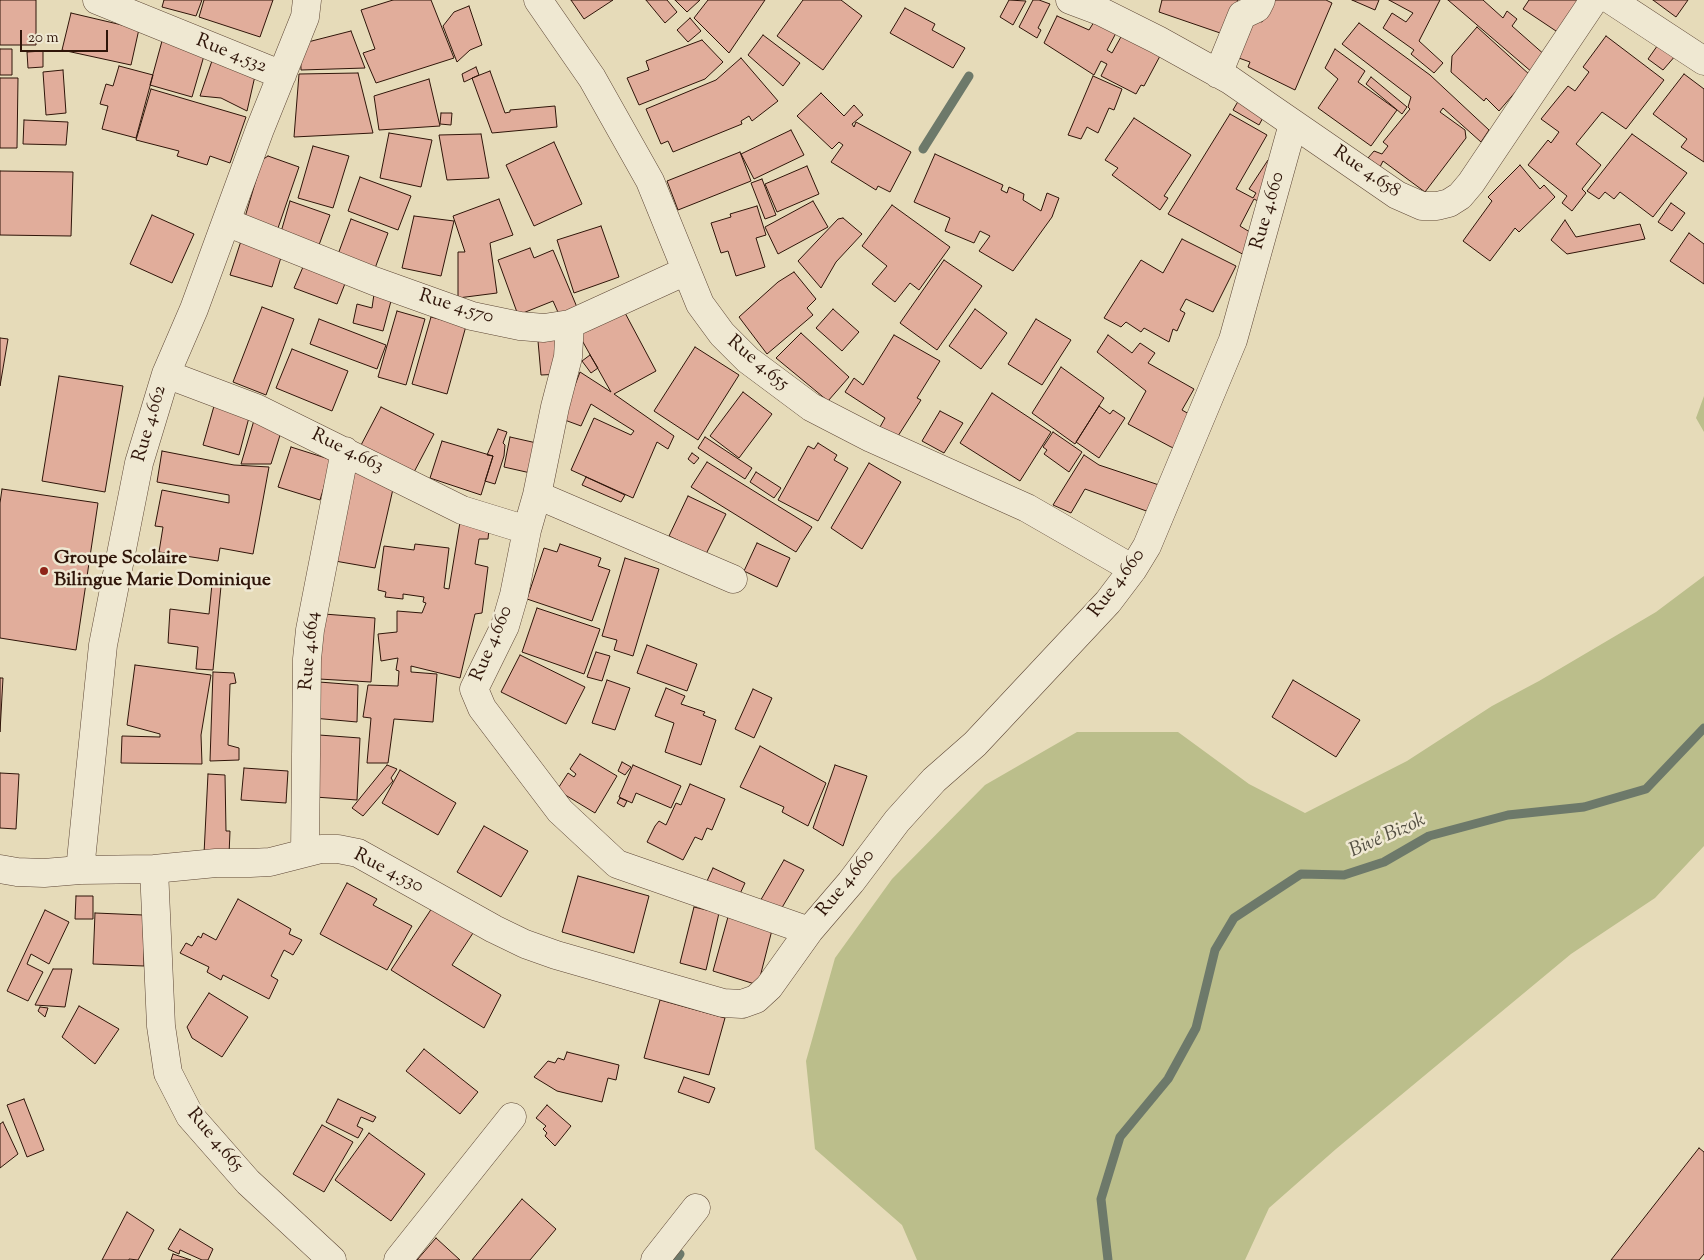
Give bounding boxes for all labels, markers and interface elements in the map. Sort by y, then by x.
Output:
scale bar [22,20,110,52]
text: 20 m [28,28,59,49]
street label: Rue 4.532 [192,31,270,79]
street label: Rue 4.658 [1328,142,1404,204]
street label: Rue 4.660 [1247,169,1291,253]
street label: Rue 4.570 [416,286,496,330]
street label: Rue 4.655 [722,332,792,396]
street label: Rue 4.662 [129,383,173,465]
street label: Rue 4.663 [307,425,387,479]
street label: Rue 4.660 [1085,545,1151,623]
place label: Groupe Scolaire Bilingue Marie Dominique [54,549,271,593]
marker: Groupe Scolaire Bilingue Marie Dominique [38,565,50,577]
street label: Rue 4.660 [467,603,519,685]
street label: Rue 4.664 [296,611,326,691]
water label: Bivé Bizok [1346,810,1430,864]
street label: Rue 4.530 [349,845,427,899]
street label: Rue 4.660 [813,846,881,922]
street label: Rue 4.665 [181,1104,247,1178]

